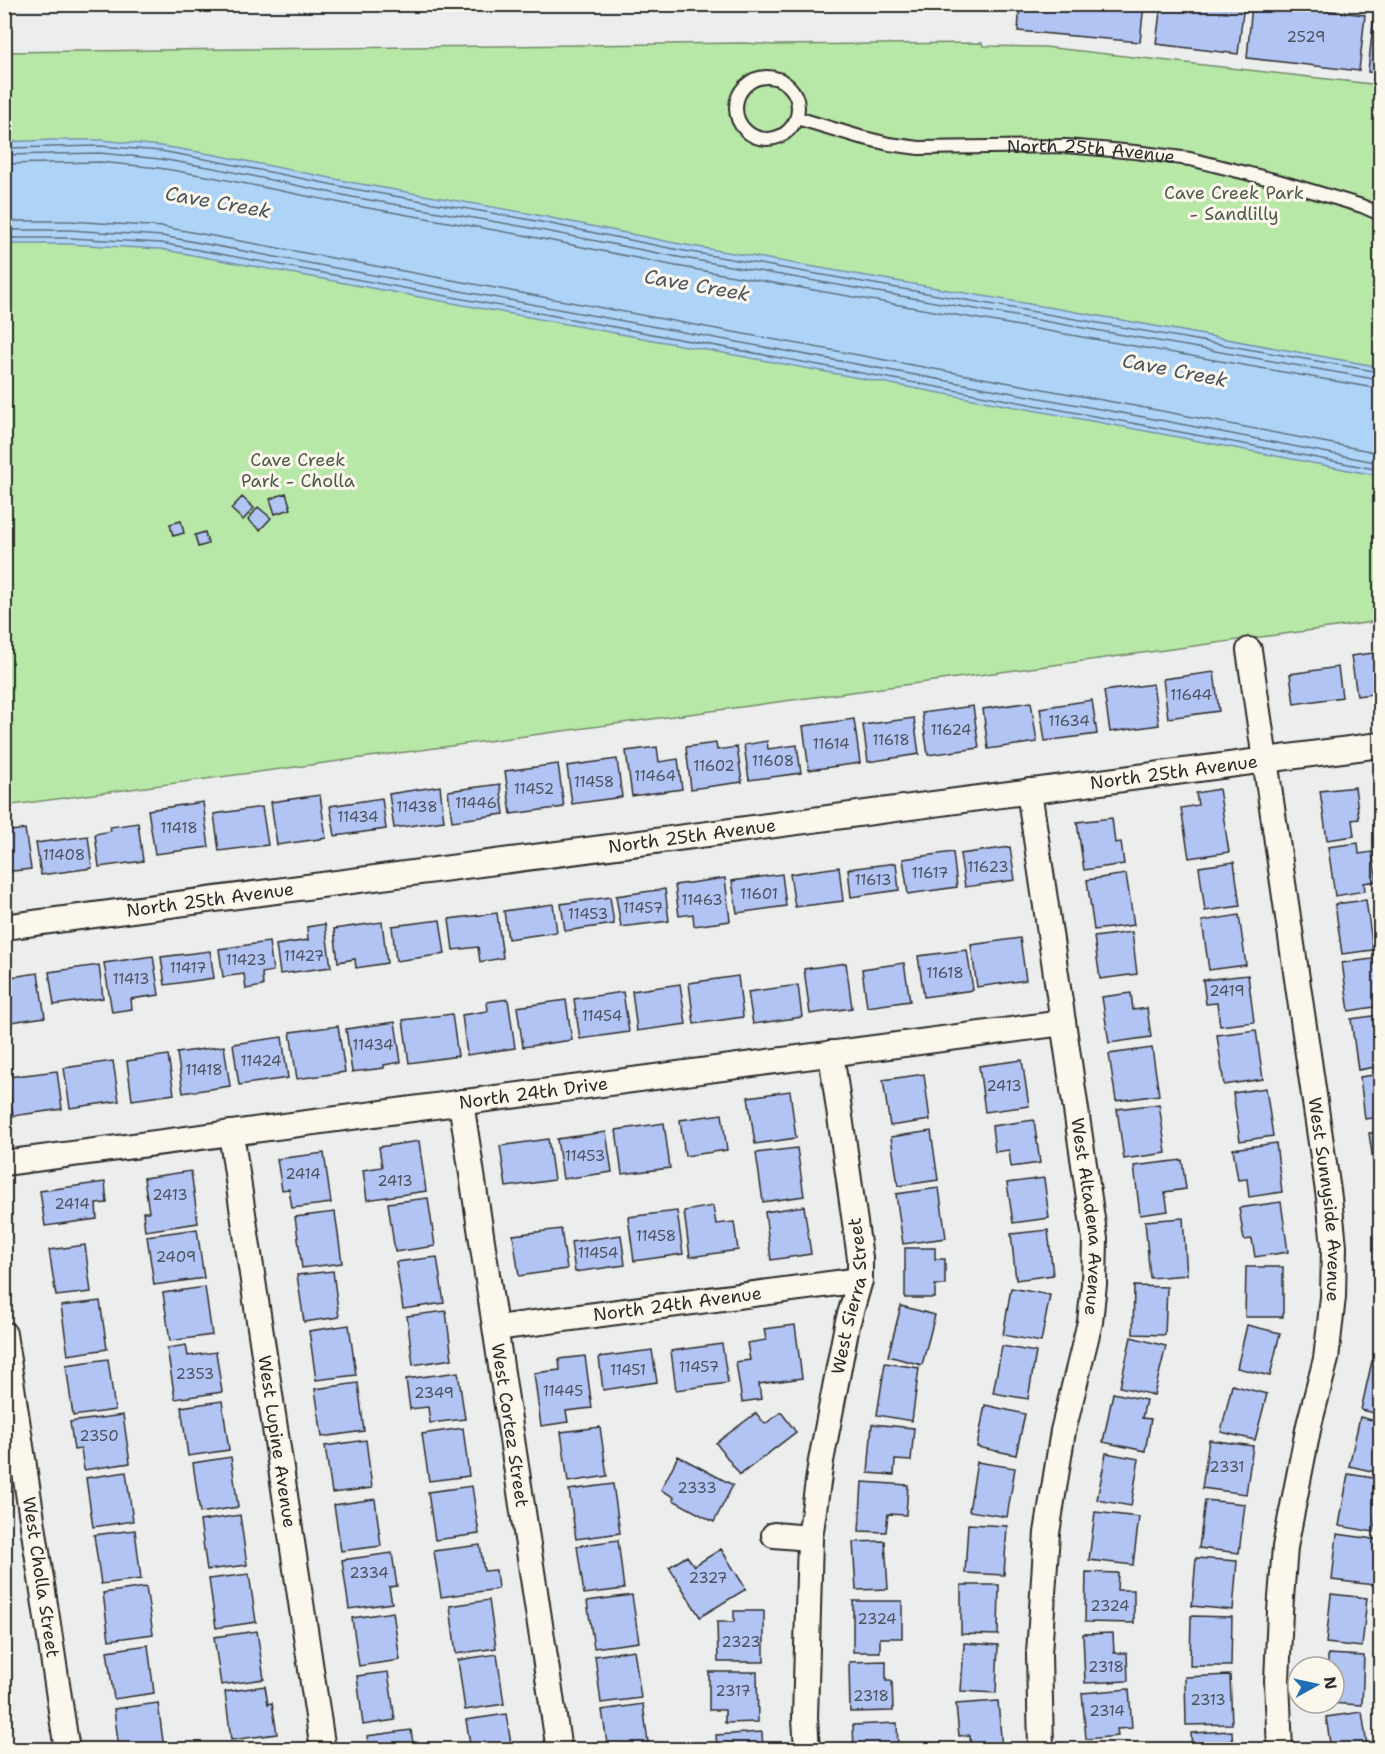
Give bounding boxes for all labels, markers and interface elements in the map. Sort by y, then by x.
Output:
house number: 2529 [1287,27,1325,47]
street label: North 25th Avenue [1006,134,1177,169]
water label: Cave Creek [163,180,273,224]
park label: Cave Creek Park - Sandlilly [1164,181,1304,226]
water label: Cave Creek [642,263,752,307]
water label: Cave Creek [1120,347,1230,393]
park label: Cave Creek Park - Cholla [241,448,355,493]
house number: 11644 [1170,685,1212,705]
house number: 11634 [1048,711,1090,731]
house number: 11624 [930,720,972,740]
house number: 11618 [872,730,910,750]
house number: 11614 [813,734,849,754]
street label: North 25th Avenue [1088,749,1259,795]
house number: 11608 [752,751,794,771]
house number: 11602 [693,756,735,776]
house number: 11464 [634,766,676,786]
house number: 11458 [574,772,614,792]
house number: 11452 [514,779,554,799]
house number: 11446 [455,793,497,813]
house number: 11438 [396,797,438,817]
house number: 11434 [337,807,379,827]
street label: North 25th Avenue [607,813,777,859]
house number: 11418 [160,818,198,838]
house number: 11408 [43,845,85,865]
house number: 11623 [967,857,1009,877]
house number: 11617 [912,863,948,883]
house number: 11613 [855,870,891,890]
street label: North 25th Avenue [125,877,296,923]
house number: 11601 [740,884,778,904]
house number: 11463 [681,890,723,910]
house number: 11457 [623,898,663,918]
house number: 11453 [568,904,608,924]
house number: 11427 [284,946,324,966]
house number: 11423 [225,950,267,970]
house number: 11417 [169,958,207,978]
house number: 11618 [926,963,964,983]
house number: 11413 [112,969,150,989]
house number: 2419 [1209,981,1245,1001]
house number: 11454 [582,1006,622,1026]
house number: 11434 [352,1035,394,1055]
house number: 11424 [241,1051,281,1071]
house number: 11418 [185,1060,223,1080]
street label: North 24th Drive [457,1071,609,1115]
house number: 2413 [986,1076,1022,1096]
street label: West Sunnyside Avenue [1302,1096,1346,1302]
street label: West Altadena Avenue [1065,1116,1107,1317]
house number: 11453 [565,1146,605,1166]
house number: 2414 [285,1164,321,1184]
house number: 2413 [377,1171,413,1191]
house number: 2413 [152,1185,188,1205]
house number: 2414 [54,1194,90,1214]
street label: West Sierra Street [826,1216,872,1376]
house number: 11458 [636,1226,676,1246]
house number: 11454 [578,1243,618,1263]
house number: 2409 [156,1247,196,1267]
street label: North 24th Avenue [592,1281,763,1327]
street label: West Cortez Street [486,1342,534,1509]
street label: West Lupine Avenue [252,1354,302,1530]
house number: 11457 [679,1357,719,1377]
house number: 11451 [610,1360,646,1380]
house number: 2353 [176,1364,214,1384]
house number: 11445 [543,1381,583,1401]
house number: 2349 [414,1383,454,1403]
house number: 2350 [79,1426,119,1446]
house number: 2331 [1209,1457,1245,1477]
house number: 2333 [677,1478,717,1498]
street label: West Cholla Street [17,1495,65,1660]
house number: 2334 [349,1563,389,1583]
house number: 2327 [688,1568,728,1588]
house number: 2324 [1090,1596,1130,1616]
house number: 2324 [857,1609,897,1629]
house number: 2323 [721,1632,761,1652]
north arrow [1286,1655,1346,1715]
house number: 2318 [1088,1657,1124,1677]
text: N [1319,1675,1342,1691]
house number: 2317 [715,1681,751,1701]
house number: 2318 [853,1686,889,1706]
house number: 2313 [1190,1690,1226,1710]
house number: 2314 [1089,1701,1125,1721]

